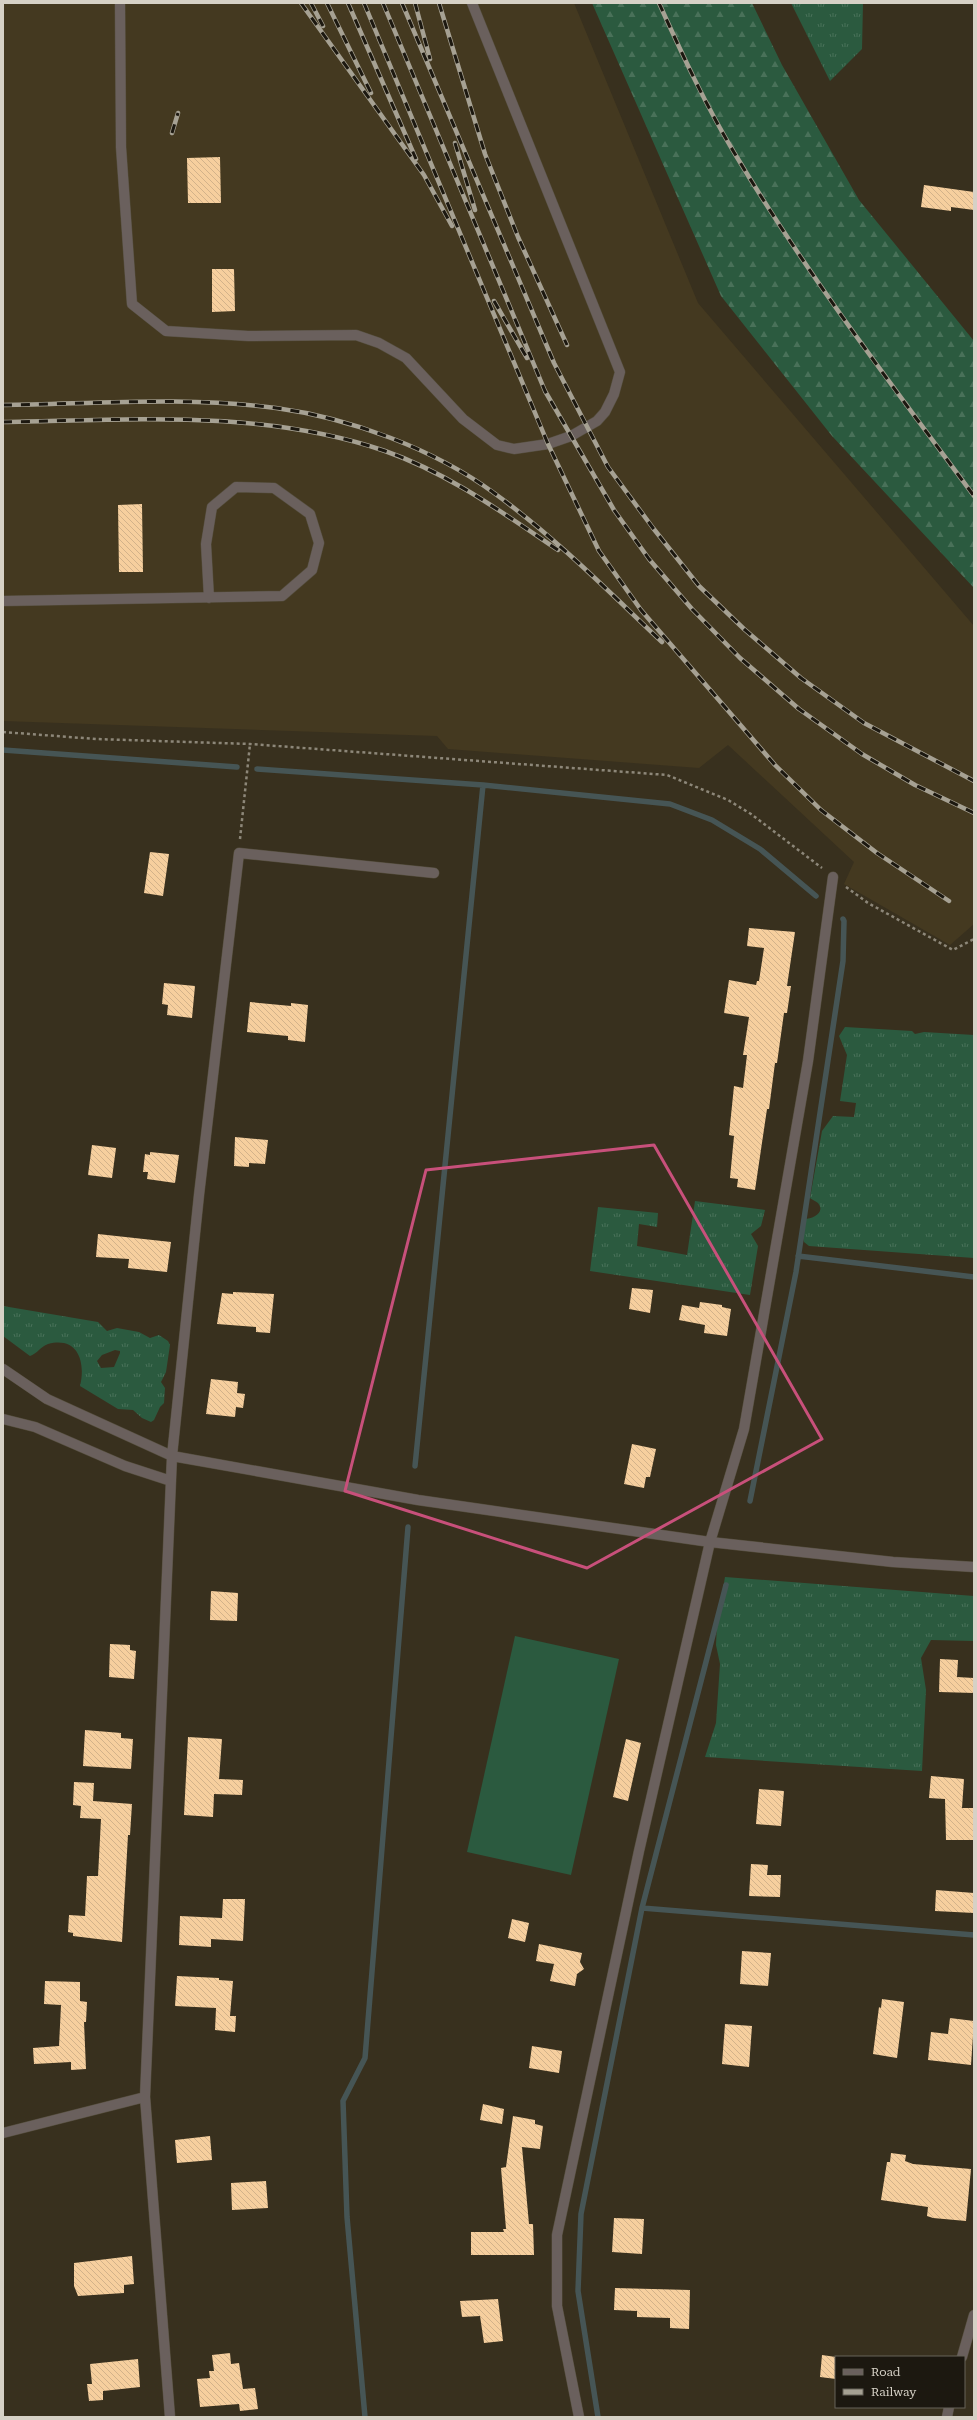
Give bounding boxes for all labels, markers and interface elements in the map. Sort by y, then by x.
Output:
legend [835,2356,965,2408]
text: Road [871,2365,901,2379]
text: Railway [871,2385,917,2399]

